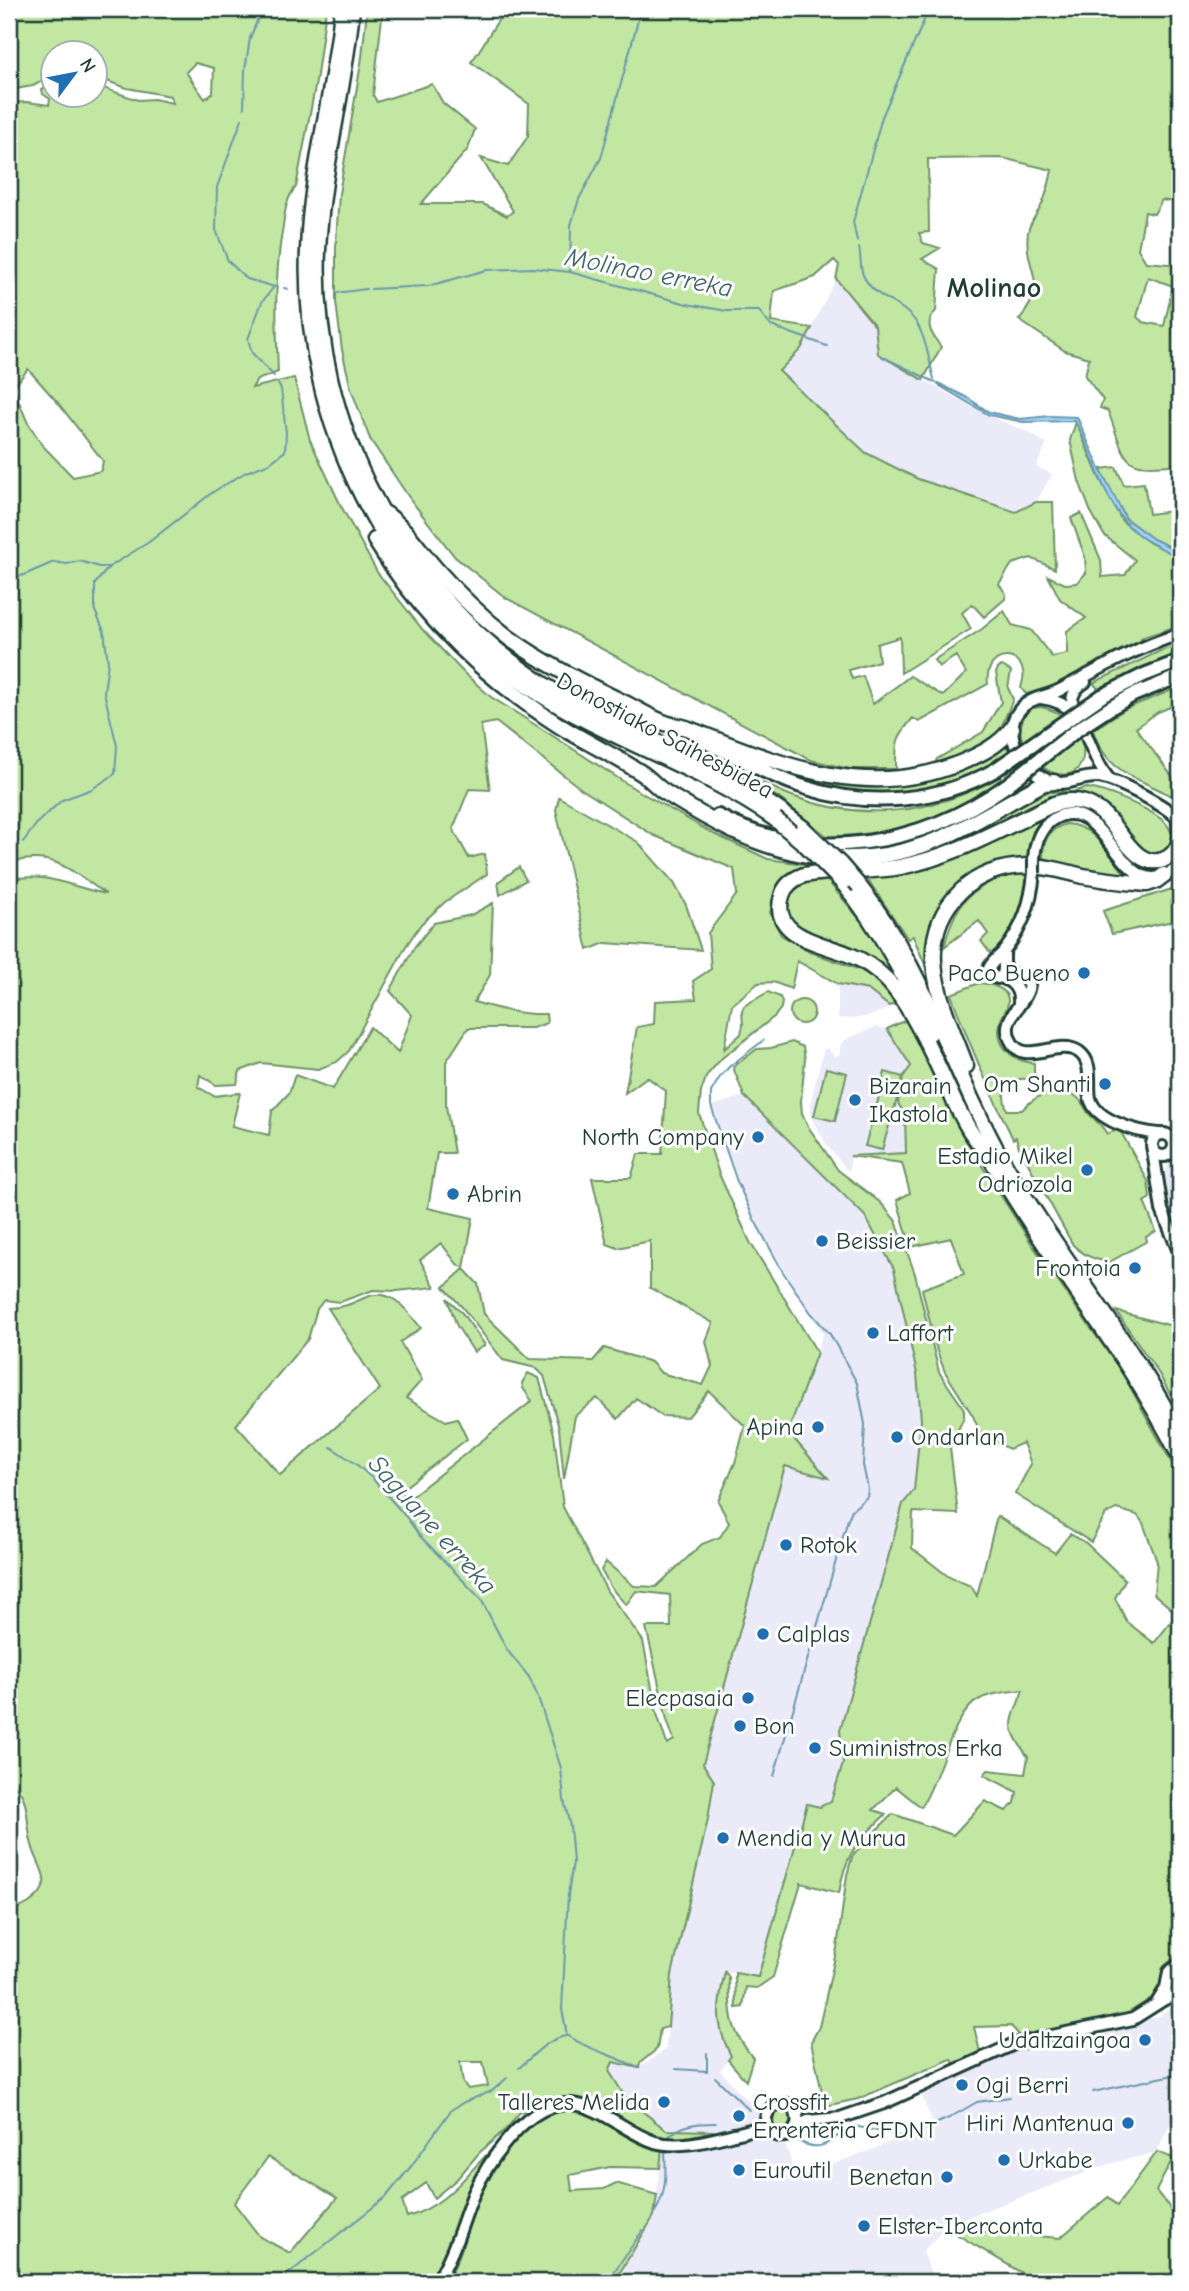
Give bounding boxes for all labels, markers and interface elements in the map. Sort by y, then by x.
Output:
north arrow [38,38,108,108]
text: N [75,54,100,77]
water label: Molinao erreka [562,242,735,304]
district label: Molinao [947,272,1041,304]
street label: Donostiako Saihesbidea [552,666,778,804]
place label: Paco Bueno [948,959,1070,987]
marker: Paco Bueno [1076,965,1092,981]
place label: Om Shanti [984,1070,1091,1098]
place label: Bizarain Ikastola [869,1072,952,1128]
marker: Om Shanti [1097,1076,1113,1092]
marker: Bizarain Ikastola [847,1092,863,1108]
place label: North Company [582,1123,744,1151]
marker: North Company [750,1129,766,1145]
place label: Estadio Mikel Odriozola [937,1142,1073,1198]
marker: Estadio Mikel Odriozola [1079,1162,1095,1178]
place label: Abrin [467,1180,522,1208]
marker: Abrin [445,1186,461,1202]
place label: Beissier [836,1227,916,1255]
marker: Beissier [814,1233,830,1249]
place label: Frontoia [1035,1254,1121,1282]
marker: Frontoia [1127,1260,1143,1276]
place label: Laffort [887,1319,954,1347]
marker: Laffort [865,1325,881,1341]
place label: Apina [746,1413,804,1441]
marker: Apina [810,1419,826,1435]
place label: Ondarlan [911,1423,1005,1451]
marker: Ondarlan [889,1429,905,1445]
water label: Saguane erreka [362,1449,502,1601]
place label: Rotok [800,1531,857,1559]
marker: Rotok [778,1537,794,1553]
place label: Calplas [777,1620,850,1648]
marker: Calplas [755,1626,771,1642]
place label: Elecpasaia [625,1684,734,1712]
marker: Elecpasaia [740,1690,756,1706]
place label: Bon [754,1712,795,1740]
marker: Bon [732,1718,748,1734]
place label: Suministros Erka [829,1734,1003,1762]
marker: Suministros Erka [807,1740,823,1756]
place label: Mendia y Murua [737,1824,906,1852]
marker: Mendia y Murua [715,1830,731,1846]
place label: Udaltzaingoa [998,2026,1131,2054]
marker: Udaltzaingoa [1137,2032,1153,2048]
place label: Ogi Berri [976,2071,1069,2099]
marker: Ogi Berri [954,2077,970,2093]
place label: Talleres Melida [498,2088,650,2116]
place label: Crossfit Errenteria CFDNT [753,2088,937,2144]
marker: Talleres Melida [656,2094,672,2110]
marker: Crossfit Errenteria CFDNT [731,2108,747,2124]
place label: Hiri Mantenua [966,2109,1114,2137]
marker: Hiri Mantenua [1120,2115,1136,2131]
place label: Urkabe [1018,2146,1092,2174]
marker: Urkabe [996,2152,1012,2168]
place label: Euroutil [753,2156,831,2184]
marker: Euroutil [731,2162,747,2178]
place label: Benetan [849,2163,933,2191]
marker: Benetan [939,2169,955,2185]
place label: Elster-Iberconta [878,2212,1043,2240]
marker: Elster-Iberconta [856,2218,872,2234]

